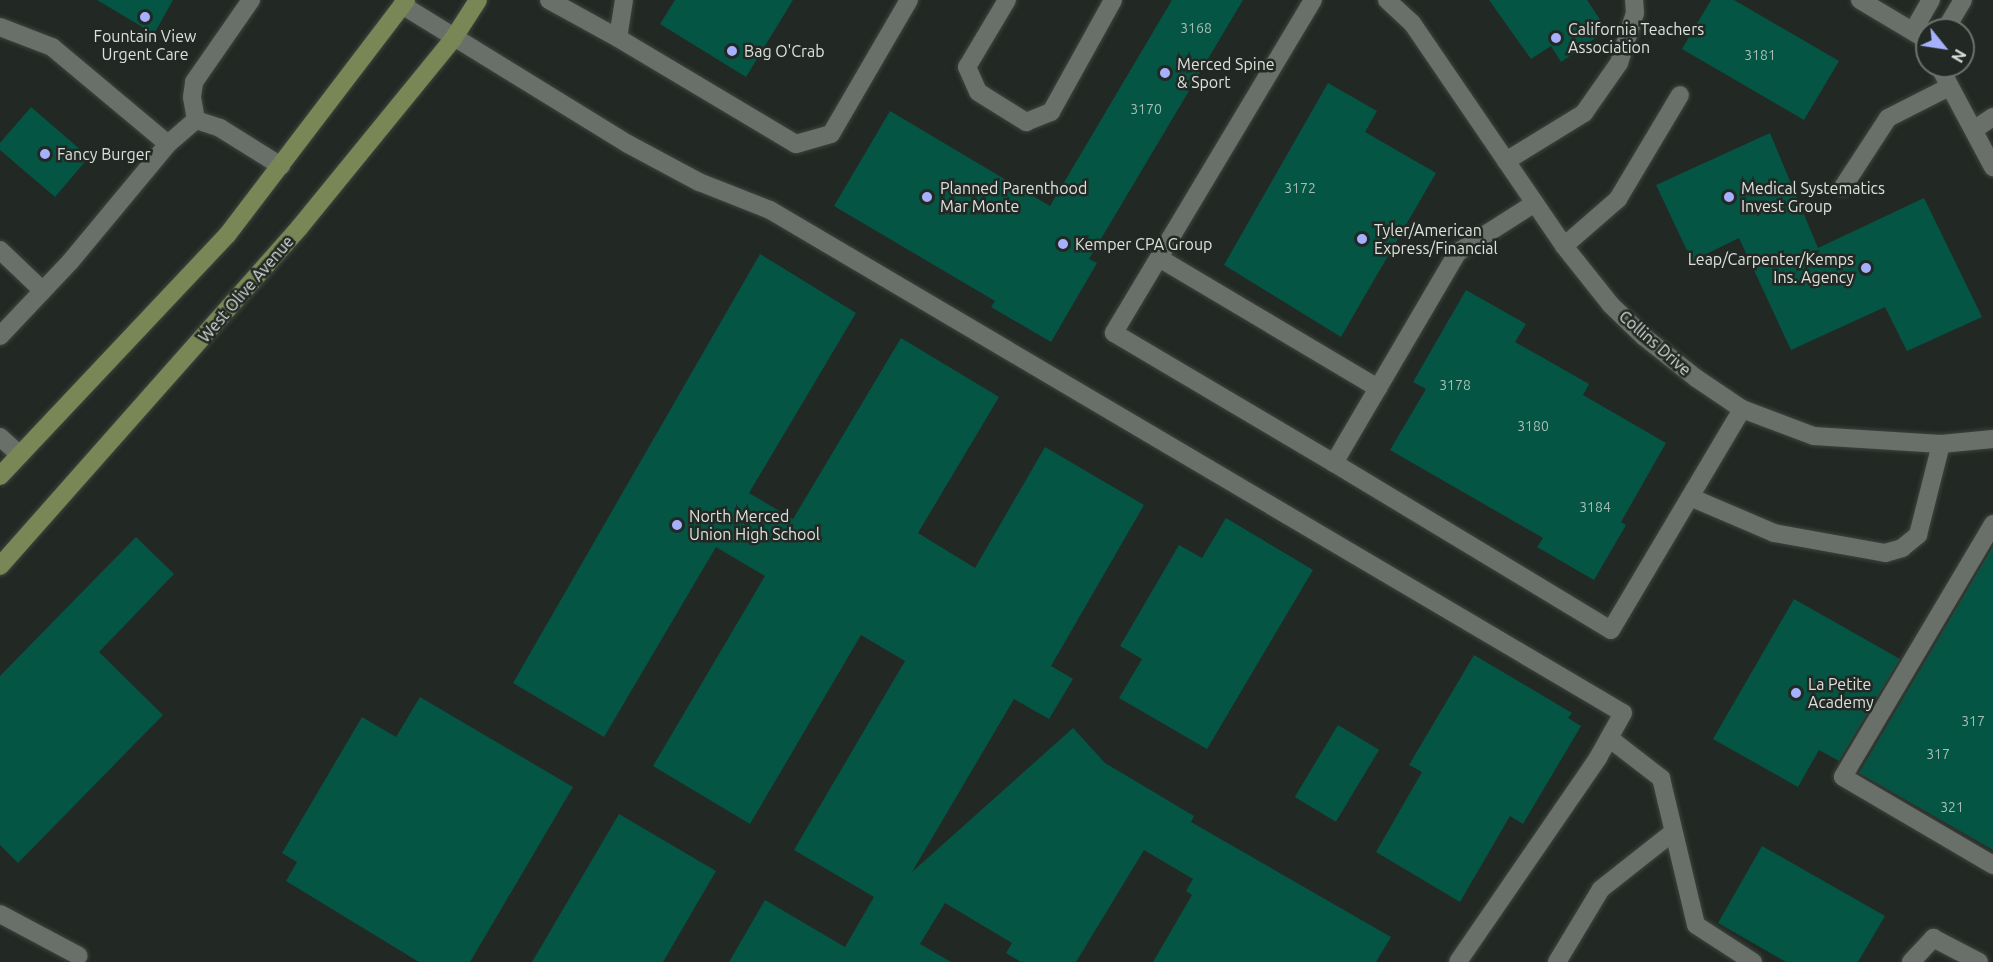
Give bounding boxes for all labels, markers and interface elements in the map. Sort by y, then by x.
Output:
marker: Fountain View Urgent Care [138,10,152,24]
north arrow [1915,18,1975,78]
place label: California Teachers Association [1568,19,1704,57]
house number: 3168 [1180,20,1212,36]
place label: Fountain View Urgent Care [93,26,197,64]
marker: California Teachers Association [1549,31,1563,45]
place label: Bag O'Crab [744,41,825,61]
marker: Bag O'Crab [725,44,739,58]
text: N [1948,46,1970,66]
house number: 3181 [1744,47,1776,63]
place label: Merced Spine & Sport [1177,54,1275,92]
marker: Merced Spine & Sport [1158,66,1172,80]
house number: 3170 [1130,101,1162,117]
place label: Fancy Burger [57,144,151,164]
marker: Fancy Burger [38,147,52,161]
place label: Planned Parenthood Mar Monte [940,178,1087,216]
place label: Medical Systematics Invest Group [1741,178,1885,216]
house number: 3172 [1284,180,1316,196]
marker: Planned Parenthood Mar Monte [918,188,936,206]
marker: Medical Systematics Invest Group [1722,190,1736,204]
place label: Tyler/American Express/Financial [1374,220,1498,258]
street label: West Olive Avenue [194,232,298,346]
marker: Tyler/American Express/Financial [1355,232,1369,246]
place label: Kemper CPA Group [1075,234,1212,254]
marker: Kemper CPA Group [1056,237,1070,251]
place label: Leap/Carpenter/Kemps Ins. Agency [1688,249,1854,287]
marker: Leap/Carpenter/Kemps Ins. Agency [1859,261,1873,275]
street label: Collins Drive [1615,307,1695,379]
house number: 3178 [1439,377,1471,393]
house number: 3180 [1517,418,1549,434]
house number: 3184 [1579,499,1611,515]
place label: North Merced Union High School [689,506,820,544]
marker: North Merced Union High School [670,518,684,532]
place label: La Petite Academy [1808,674,1874,712]
marker: La Petite Academy [1789,686,1803,700]
house number: 317 [1961,713,1985,729]
house number: 317 [1926,746,1950,762]
house number: 321 [1940,799,1964,815]

